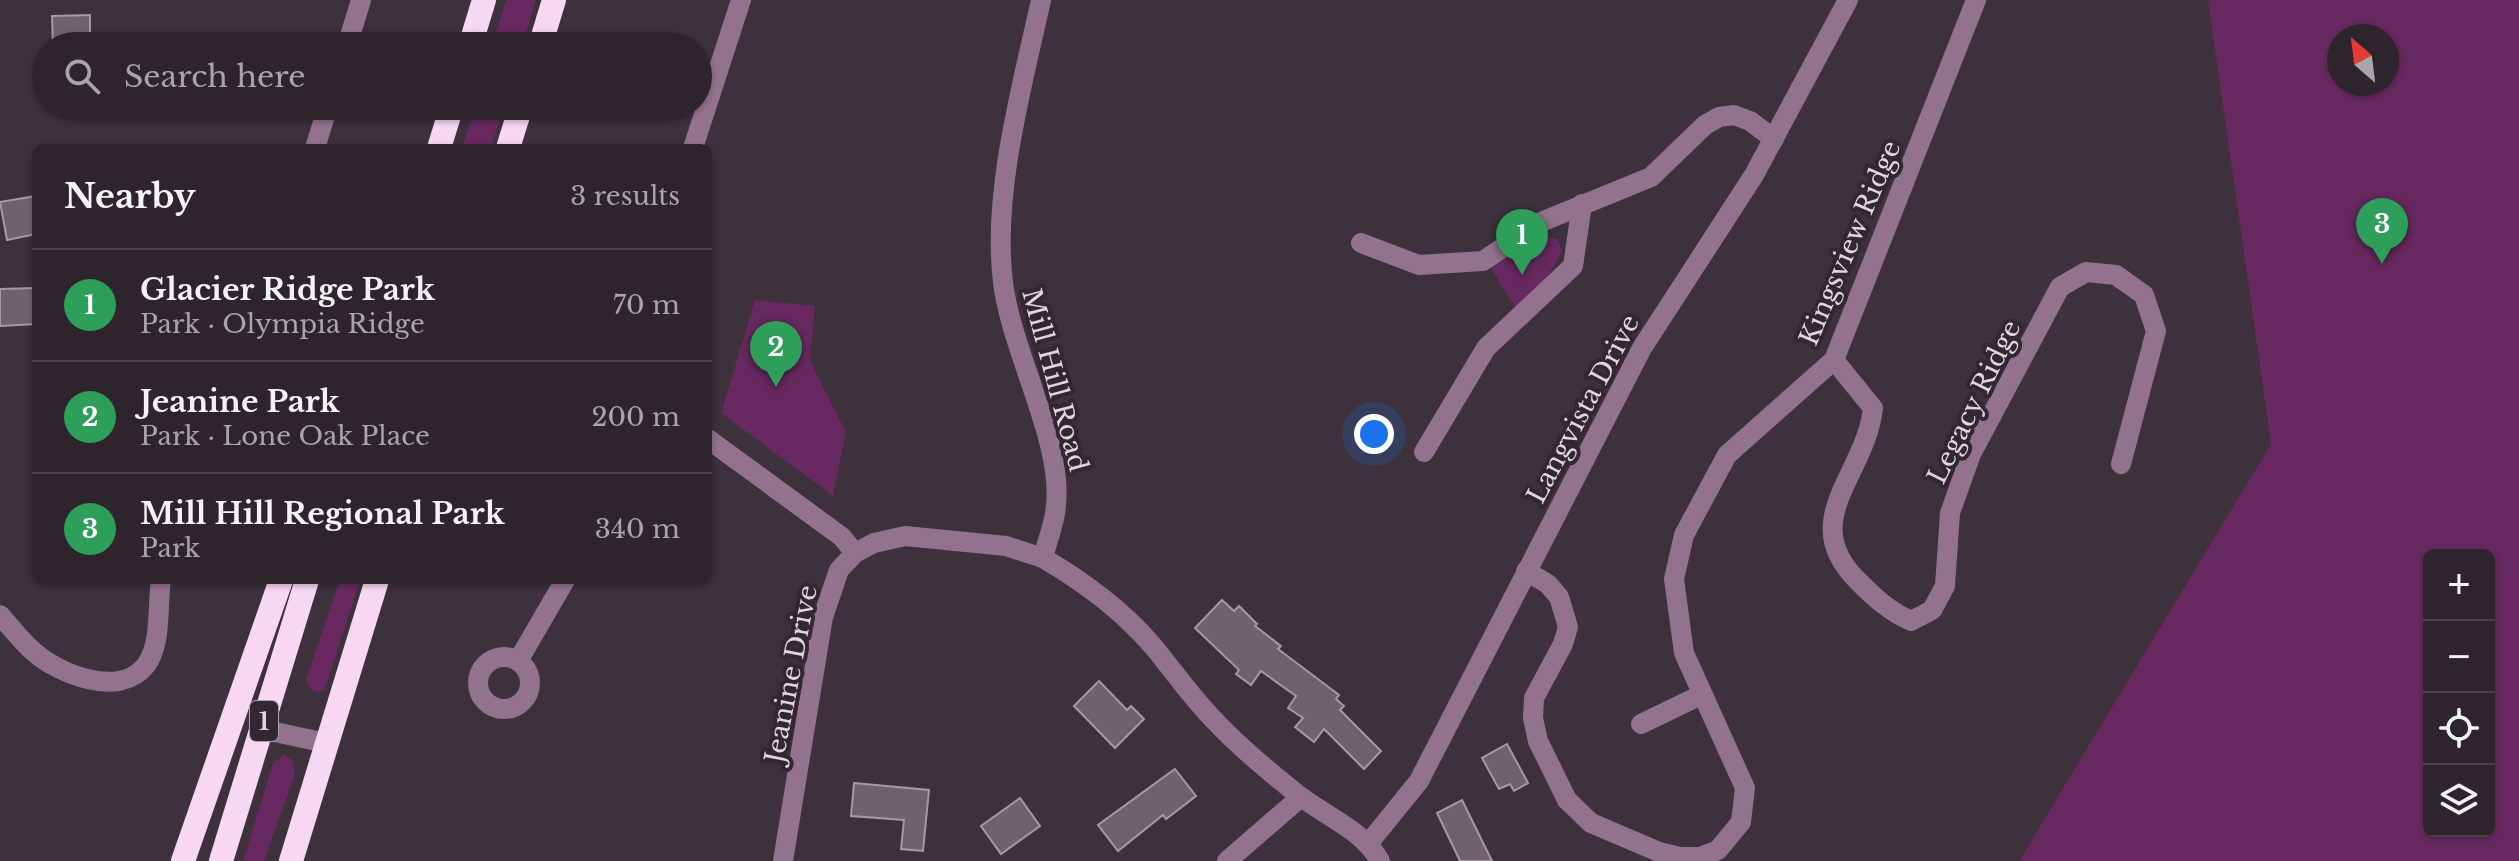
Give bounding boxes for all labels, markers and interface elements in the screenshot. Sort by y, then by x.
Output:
north arrow [2327,24,2399,96]
search box [32,32,712,120]
icon: search [60,54,104,98]
text: Search here [124,58,305,95]
street label: Kingsview Ridge [1792,136,1908,350]
text: Nearby [64,175,196,217]
text: 3 results [570,180,680,212]
pin: 3 [2356,198,2408,264]
pin: 1 [1496,209,1548,275]
text: Glacier Ridge Park [140,271,435,308]
street label: Mill Hill Road [1015,285,1095,475]
text: 1 [84,289,96,321]
text: 70 m [613,289,680,321]
text: Park · Olympia Ridge [140,308,425,340]
street label: Langvista Drive [1520,309,1646,509]
street label: Legacy Ridge [1921,315,2027,489]
pin: 2 [750,321,802,387]
text: Jeanine Park [140,383,340,420]
text: 2 [82,401,98,433]
text: 200 m [591,401,680,433]
your location [1354,414,1394,454]
text: Park · Lone Oak Place [140,420,430,452]
text: Mill Hill Regional Park [140,495,505,532]
text: 3 [82,513,98,545]
text: 340 m [595,513,680,545]
text: Park [140,532,200,564]
map controls [2423,549,2495,837]
button: + [2423,549,2495,621]
street label: Jeanine Drive [758,582,824,768]
button: − [2423,621,2495,693]
button: locate [2423,693,2495,765]
road number: 1 [250,701,278,741]
button: layers [2423,765,2495,837]

